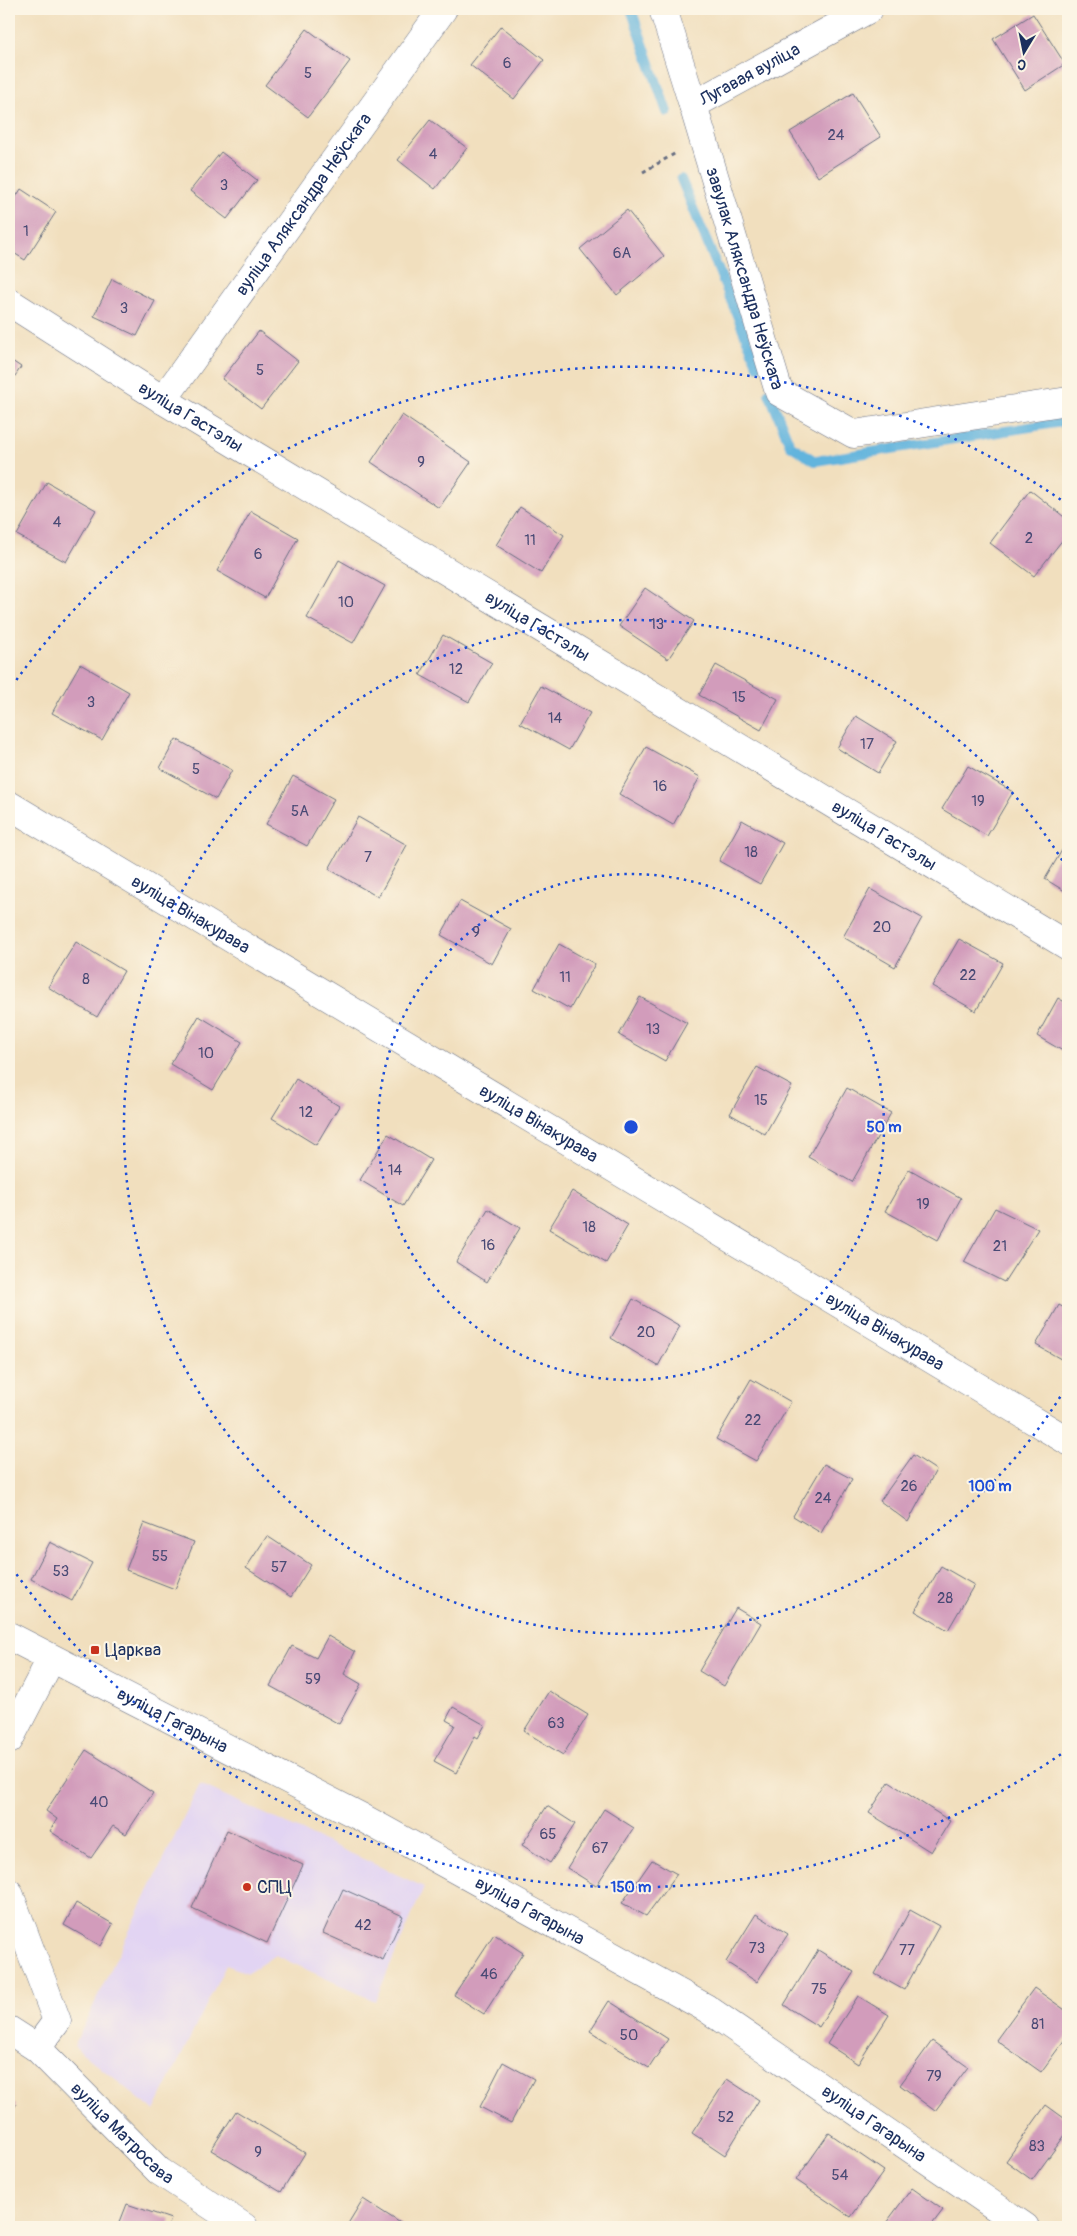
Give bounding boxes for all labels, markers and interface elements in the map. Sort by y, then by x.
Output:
north arrow [1000,28,1050,78]
street label: Лугавая вуліца [694,38,804,112]
house number: 6 [503,54,511,73]
text: С [1016,55,1028,73]
house number: 5 [304,64,312,83]
street label: вуліца Аляксандра Неўскага [231,109,377,300]
house number: 24 [827,126,845,145]
house number: 4 [429,145,438,164]
street label: завулак Аляксандра Неўскага [700,165,789,392]
house number: 3 [220,176,228,195]
house number: 1 [23,222,29,241]
house number: 6А [613,244,631,263]
house number: 3 [120,299,128,318]
house number: 5 [256,361,264,380]
street label: вуліца Гастэлы [134,376,247,458]
house number: 9 [417,453,425,472]
house number: 4 [53,513,62,532]
house number: 2 [1025,529,1033,548]
house number: 11 [524,531,536,550]
house number: 6 [254,545,262,564]
street label: вуліца Гастэлы [481,586,594,667]
house number: 10 [338,593,354,612]
house number: 13 [650,615,664,634]
house number: 12 [449,660,463,679]
house number: 15 [732,688,746,707]
house number: 3 [87,693,95,712]
house number: 14 [548,709,563,728]
house number: 17 [860,735,874,754]
house number: 5 [192,760,200,779]
house number: 16 [653,777,667,796]
house number: 19 [971,792,985,811]
street label: вуліца Гастэлы [827,795,941,876]
house number: 5А [291,802,309,821]
house number: 18 [744,843,758,862]
house number: 7 [364,848,372,867]
street label: вуліца Вінакурава [127,870,254,959]
house number: 20 [873,918,891,937]
house number: 9 [472,923,480,942]
house number: 22 [960,966,976,985]
house number: 11 [559,968,571,987]
house number: 8 [82,970,90,989]
house number: 13 [646,1020,660,1039]
house number: 10 [198,1044,214,1063]
street label: вуліца Вінакурава [475,1079,602,1168]
house number: 15 [754,1091,768,1110]
house number: 12 [299,1103,313,1122]
centre of rings [622,1118,640,1136]
text: 50 m [867,1118,901,1137]
house number: 14 [388,1161,403,1180]
house number: 19 [916,1195,930,1214]
house number: 18 [582,1218,596,1237]
house number: 16 [481,1236,495,1255]
house number: 21 [993,1237,1007,1256]
street label: вуліца Вінакурава [821,1287,949,1376]
house number: 20 [637,1323,655,1342]
house number: 22 [745,1411,761,1430]
house number: 26 [900,1477,918,1496]
text: 100 m [969,1477,1011,1496]
house number: 24 [814,1489,832,1508]
house number: 55 [152,1547,168,1566]
house number: 57 [271,1558,287,1577]
house number: 53 [53,1562,69,1581]
house number: 28 [937,1589,953,1608]
place label: Царква [105,1639,161,1662]
marker: Царква [89,1644,101,1656]
house number: 59 [305,1670,321,1689]
street label: вуліца Гагарына [113,1683,232,1759]
house number: 63 [547,1714,565,1733]
house number: 40 [90,1793,108,1812]
house number: 65 [540,1825,556,1844]
house number: 67 [592,1839,608,1858]
street label: вуліца Гагарына [471,1871,589,1951]
place label: СПЦ [257,1876,292,1899]
text: 150 m [611,1878,651,1897]
marker: СПЦ [241,1881,253,1893]
house number: 42 [354,1916,372,1935]
house number: 73 [749,1939,765,1958]
house number: 77 [899,1941,915,1960]
house number: 46 [480,1965,498,1984]
house number: 75 [811,1980,827,1999]
house number: 81 [1031,2015,1045,2034]
house number: 50 [620,2026,638,2045]
house number: 79 [926,2067,942,2086]
street label: вуліца Матросава [66,2078,178,2190]
street label: вуліца Гагарына [817,2080,930,2168]
house number: 52 [718,2108,734,2127]
house number: 83 [1029,2137,1045,2156]
house number: 9 [254,2143,262,2162]
house number: 54 [832,2166,849,2185]

